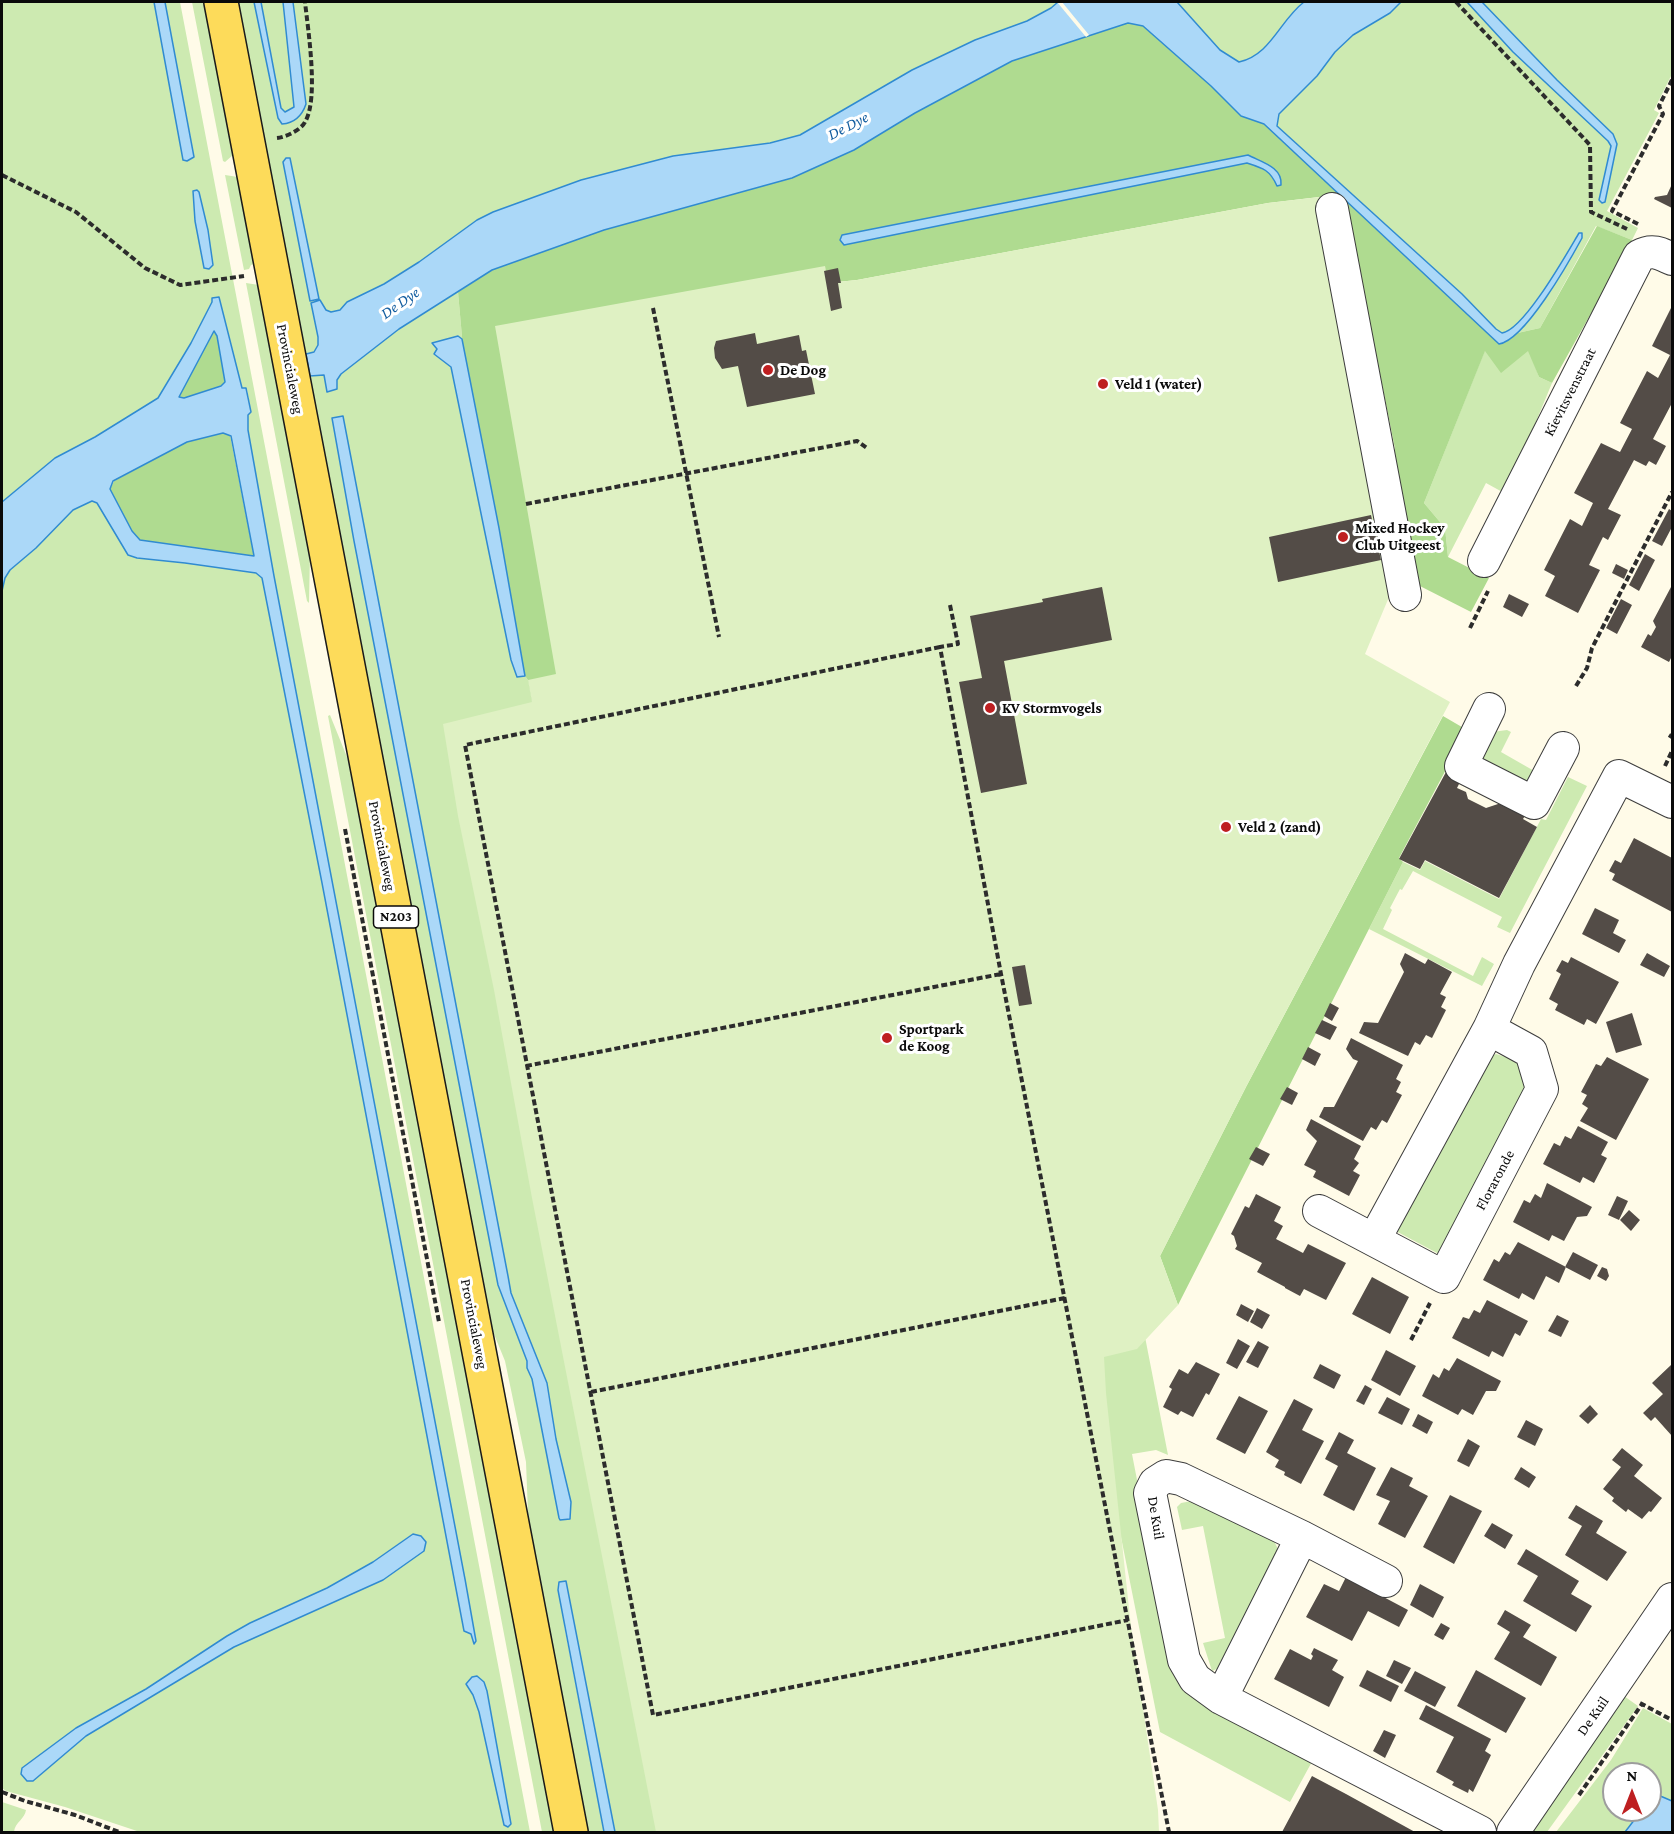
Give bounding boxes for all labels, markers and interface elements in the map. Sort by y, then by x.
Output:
water label: De Dye [824,108,872,144]
water label: De Dye [377,283,423,323]
street label: Provincialeweg [272,323,308,415]
street label: Kievitsvenstraat [1540,345,1600,439]
place label: De Dog [780,361,826,379]
marker: De Dog [761,363,775,377]
place label: Veld 1 (water) [1115,375,1202,393]
marker: Veld 1 (water) [1096,377,1110,391]
place label: Mixed Hockey Club Uitgeest [1355,519,1445,554]
marker: Mixed Hockey Club Uitgeest [1336,530,1350,544]
place label: KV Stormvogels [1002,699,1102,717]
marker: KV Stormvogels [983,701,997,715]
street label: Provincialeweg [364,800,400,892]
place label: Veld 2 (zand) [1238,818,1322,836]
marker: Veld 2 (zand) [1219,820,1233,834]
road number: N203 [374,906,418,928]
place label: Sportpark de Koog [899,1020,964,1055]
marker: Sportpark de Koog [880,1031,894,1045]
street label: Floraronde [1472,1147,1518,1213]
street label: Provincialeweg [456,1278,492,1370]
street label: De Kuil [1144,1495,1168,1541]
street label: De Kuil [1573,1693,1613,1739]
north arrow [1602,1762,1662,1822]
text: N [1627,1767,1637,1784]

